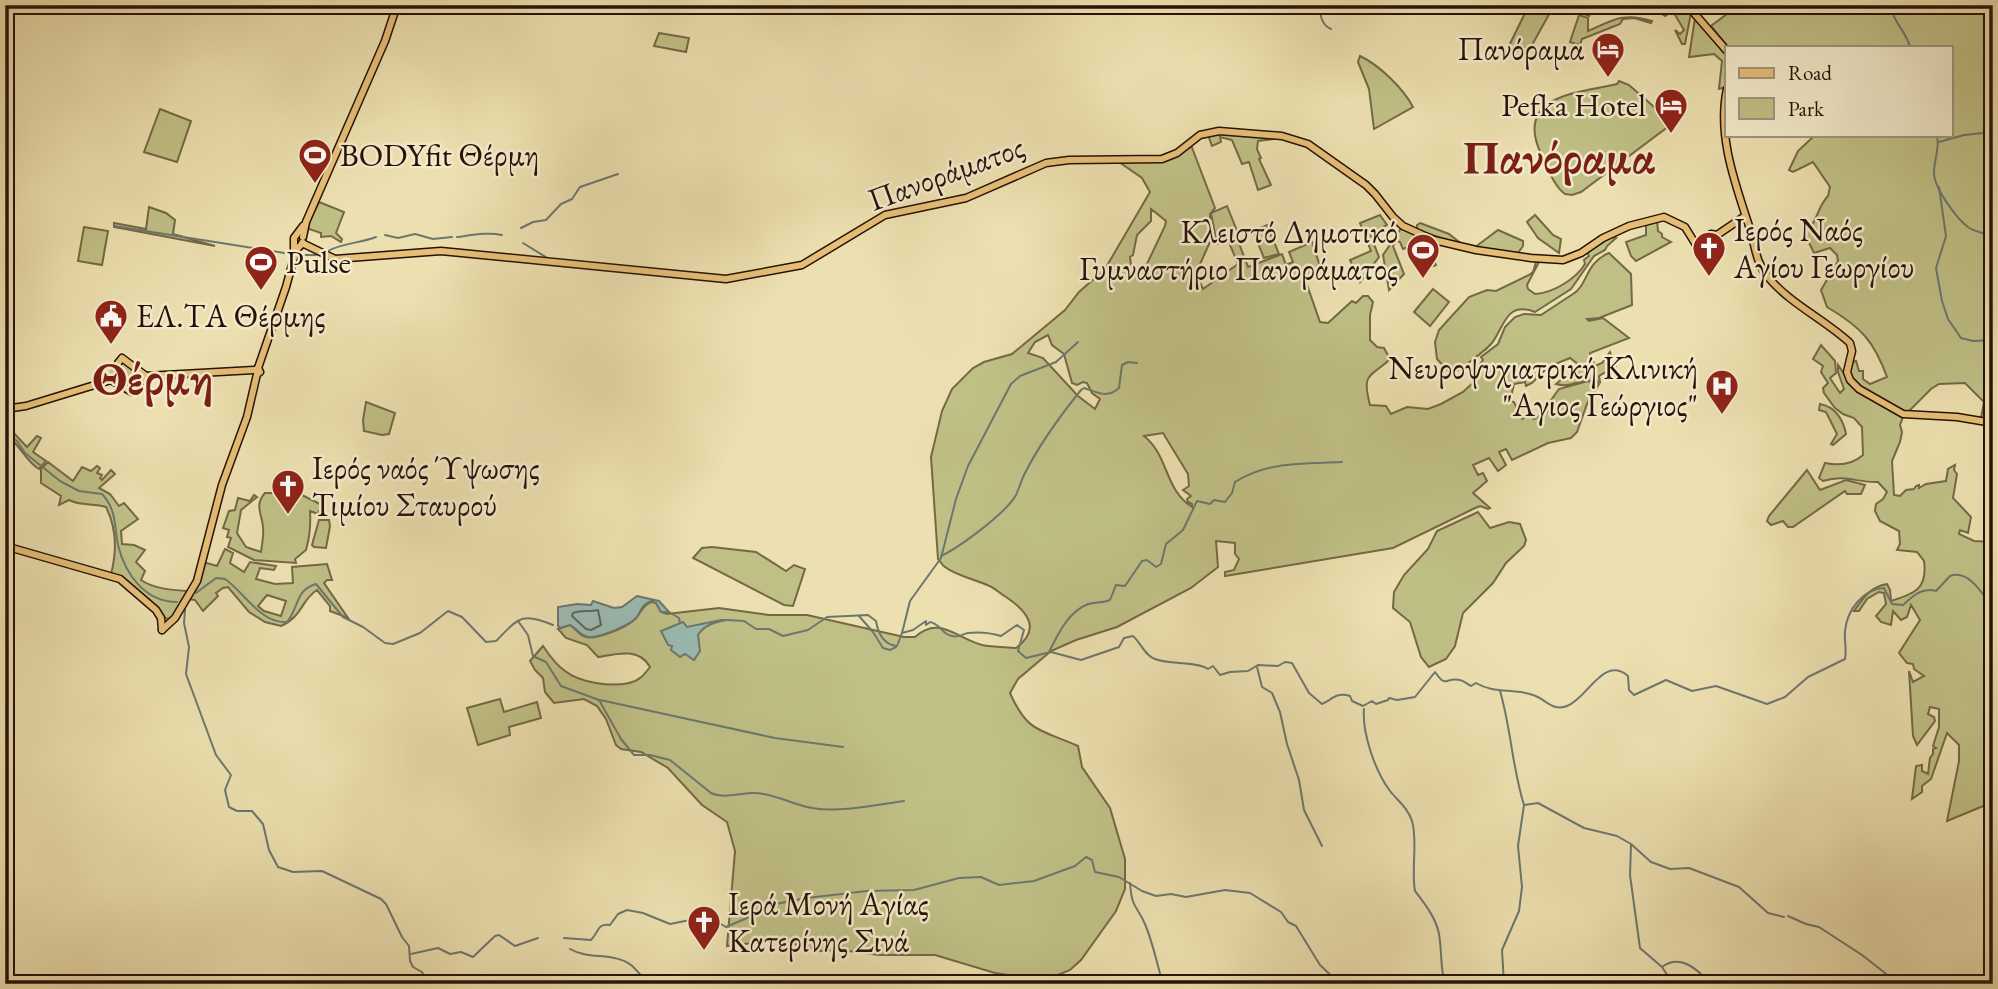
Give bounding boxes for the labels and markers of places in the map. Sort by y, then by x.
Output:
place label: Πανόραμα [1458,28,1585,70]
hotel icon: Πανόραμα [1589,30,1627,79]
place label: Pefka Hotel [1501,84,1646,126]
hotel icon: Pefka Hotel [1652,86,1690,135]
place label: BODYfit Θέρμη [340,134,539,176]
sports icon: BODYfit Θέρμη [296,136,334,185]
place label: Ιερός Ναός Αγίου Γεωργίου [1733,209,1914,288]
place label: Κλειστό Δημοτικό Γυμναστήριο Πανοράματος [1079,211,1398,290]
church icon: Ιερός Ναός Αγίου Γεωργίου [1690,229,1728,278]
sports icon: Κλειστό Δημοτικό Γυμναστήριο Πανοράματος [1404,231,1442,280]
place label: Pulse [286,241,351,283]
sports icon: Pulse [242,243,280,292]
place label: ΕΛ.ΤΑ Θέρμης [136,295,326,337]
public building icon: ΕΛ.ΤΑ Θέρμης [92,297,130,346]
place label: Νευροψυχιατρική Κλινική "Αγιος Γεώργιος" [1389,347,1698,426]
hospital icon: Νευροψυχιατρική Κλινική "Αγιος Γεώργιος" [1703,367,1741,416]
place label: Ιερός ναός Ύψωσης Τιμίου Σταυρού [312,447,540,526]
church icon: Ιερός ναός Ύψωσης Τιμίου Σταυρού [269,467,307,516]
place label: Ιερά Μονή Αγίας Κατερίνης Σινά [728,883,929,962]
church icon: Ιερά Μονή Αγίας Κατερίνης Σινά [685,903,723,952]

